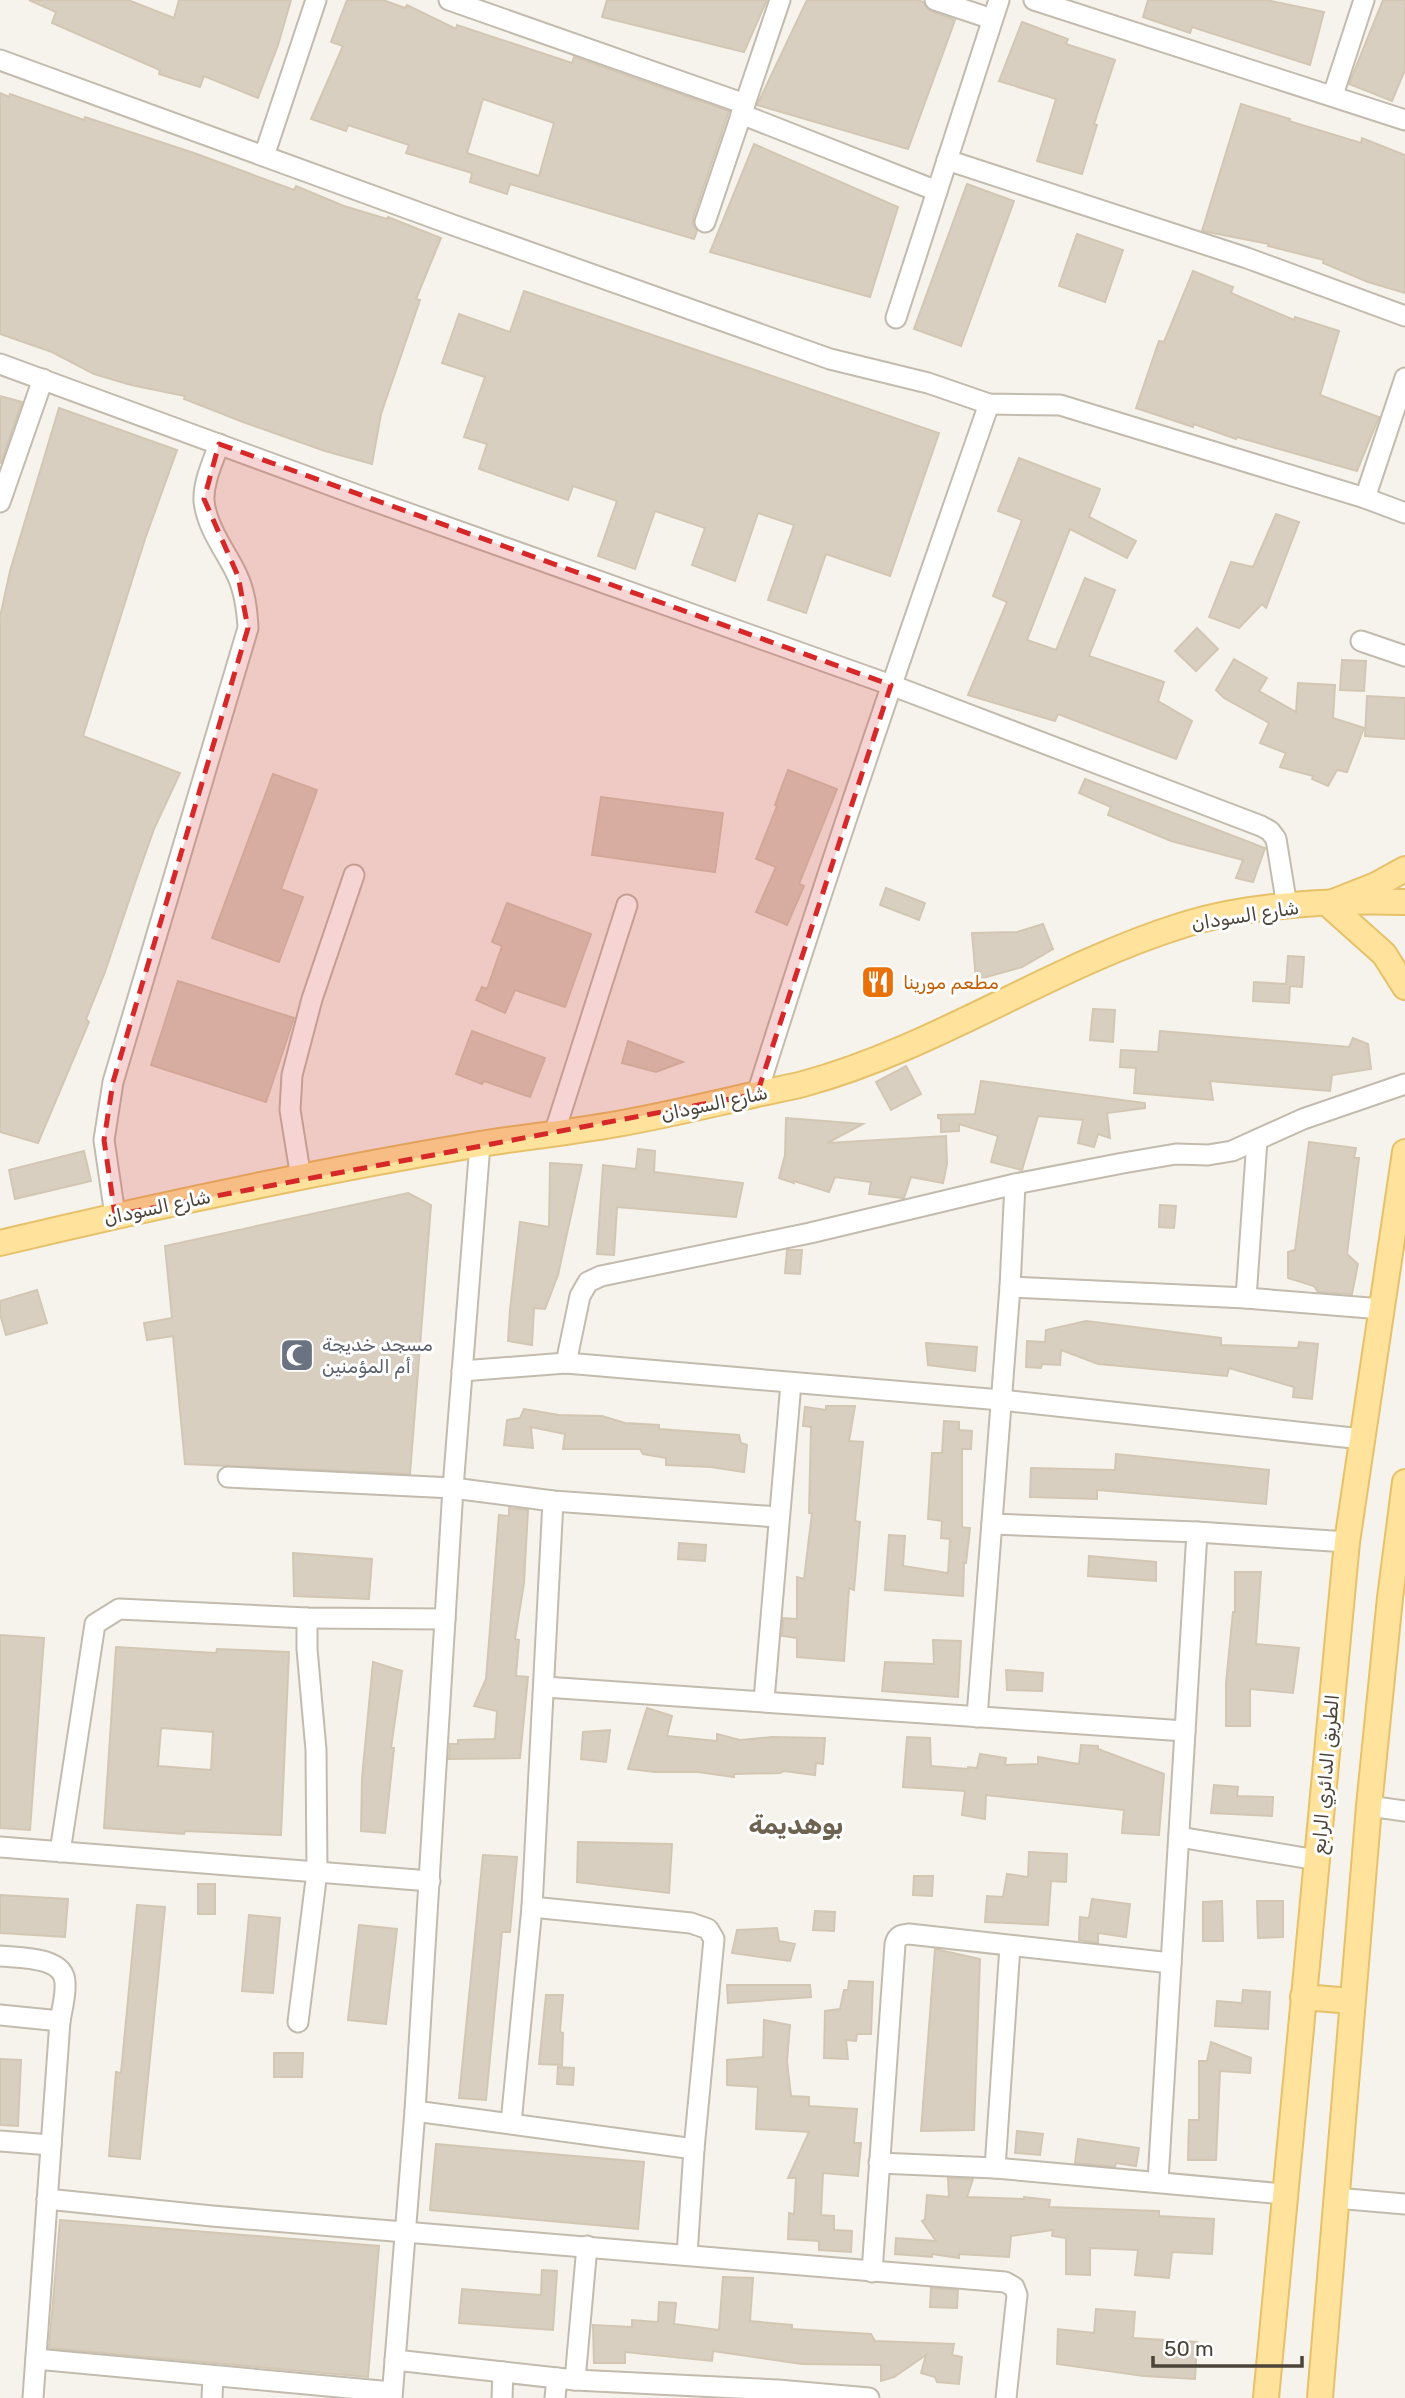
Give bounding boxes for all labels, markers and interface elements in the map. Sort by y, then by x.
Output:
street label: شارع السودان [1190,896,1301,937]
restaurant icon: مطعم مورينا [859,963,897,1001]
place label: مطعم مورينا [903,971,999,995]
street label: شارع السودان [659,1081,770,1128]
street label: شارع السودان [102,1185,213,1232]
place label: مسجد خديجة أم المؤمنين [322,1333,433,1379]
mosque icon: مسجد خديجة أم المؤمنين [278,1336,316,1374]
street label: الطريق الدائري الرابع [1307,1693,1346,1855]
district label: بوهديمة [749,1810,843,1841]
scale bar [1153,2324,1302,2368]
text: 50 m [1164,2336,1214,2361]

